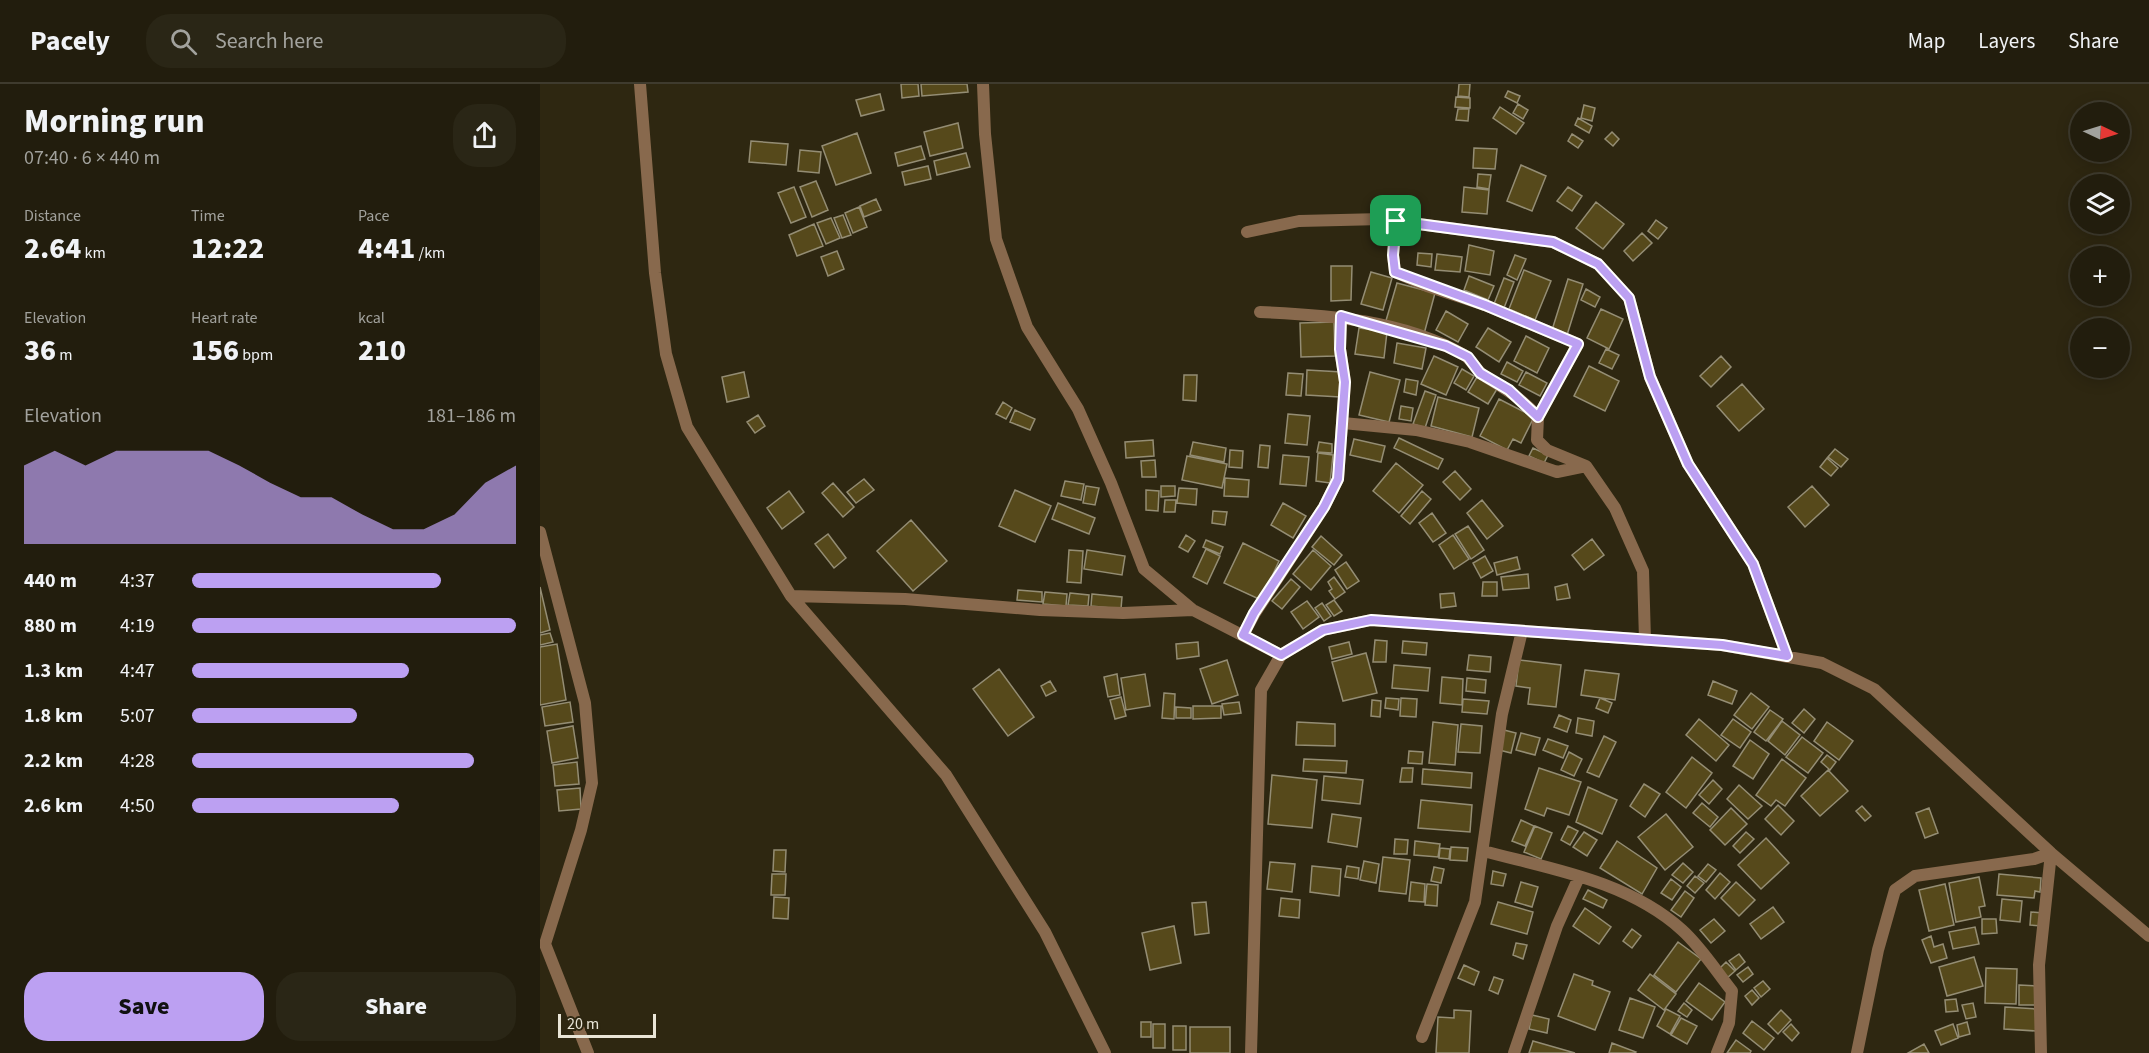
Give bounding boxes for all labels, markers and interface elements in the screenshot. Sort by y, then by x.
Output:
search box [146,14,566,68]
text: Pacely [30,21,110,61]
icon: search [167,25,200,58]
text: Search here [215,25,323,57]
text: Map [1908,26,1945,56]
text: Layers [1978,26,2035,56]
text: Share [2068,26,2119,56]
text: Morning run [24,98,204,145]
north arrow [2070,102,2130,162]
map controls [2070,102,2130,378]
button: share [453,104,516,167]
text: 07:40 · 6 × 440 m [24,144,160,172]
button: layers [2070,174,2130,234]
pin [1370,195,1421,246]
icon: arrive [1379,204,1412,237]
text: Distance [24,205,81,227]
text: Time [191,205,225,227]
text: Pace [358,205,389,227]
text: 2.64 [24,227,81,270]
text: 12:22 [191,227,264,270]
text: 4:41 [358,227,415,270]
text: km [81,242,106,264]
text: /km [415,242,445,264]
button: + [2070,246,2130,306]
text: Elevation [24,307,86,329]
text: Heart rate [191,307,258,329]
text: kcal [358,307,385,329]
button: − [2070,318,2130,378]
text: 36 [24,329,56,372]
text: 156 [191,329,239,372]
text: 210 [358,329,406,372]
text: m [56,344,73,366]
text: bpm [239,344,273,366]
text: Elevation [24,402,102,430]
text: 181–186 m [426,402,516,430]
text: 440 m [24,567,77,595]
text: 4:37 [120,567,155,595]
text: 880 m [24,612,77,640]
text: 4:19 [120,612,155,640]
text: 1.3 km [24,657,83,685]
text: 4:47 [120,657,155,685]
text: 1.8 km [24,702,83,730]
text: 5:07 [120,702,155,730]
text: 2.2 km [24,747,83,775]
text: 4:28 [120,747,155,775]
text: 2.6 km [24,792,83,820]
text: 4:50 [120,792,155,820]
button: Save [24,972,264,1041]
button: Share [276,972,516,1041]
scale bar [558,1011,656,1038]
text: 20 m [567,1013,599,1035]

